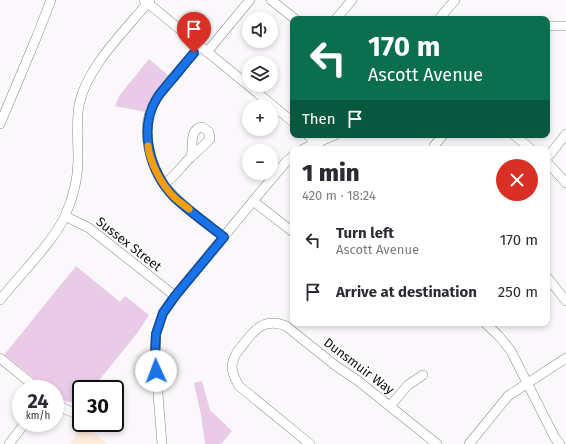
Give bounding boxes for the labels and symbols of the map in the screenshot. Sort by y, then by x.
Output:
pin [177,12,211,53]
street label: Sussex Street [93,214,165,274]
street label: Dunsmuir Way [321,335,398,398]
position arrow [135,350,177,392]
speed limit sign: 30 [72,380,124,432]

